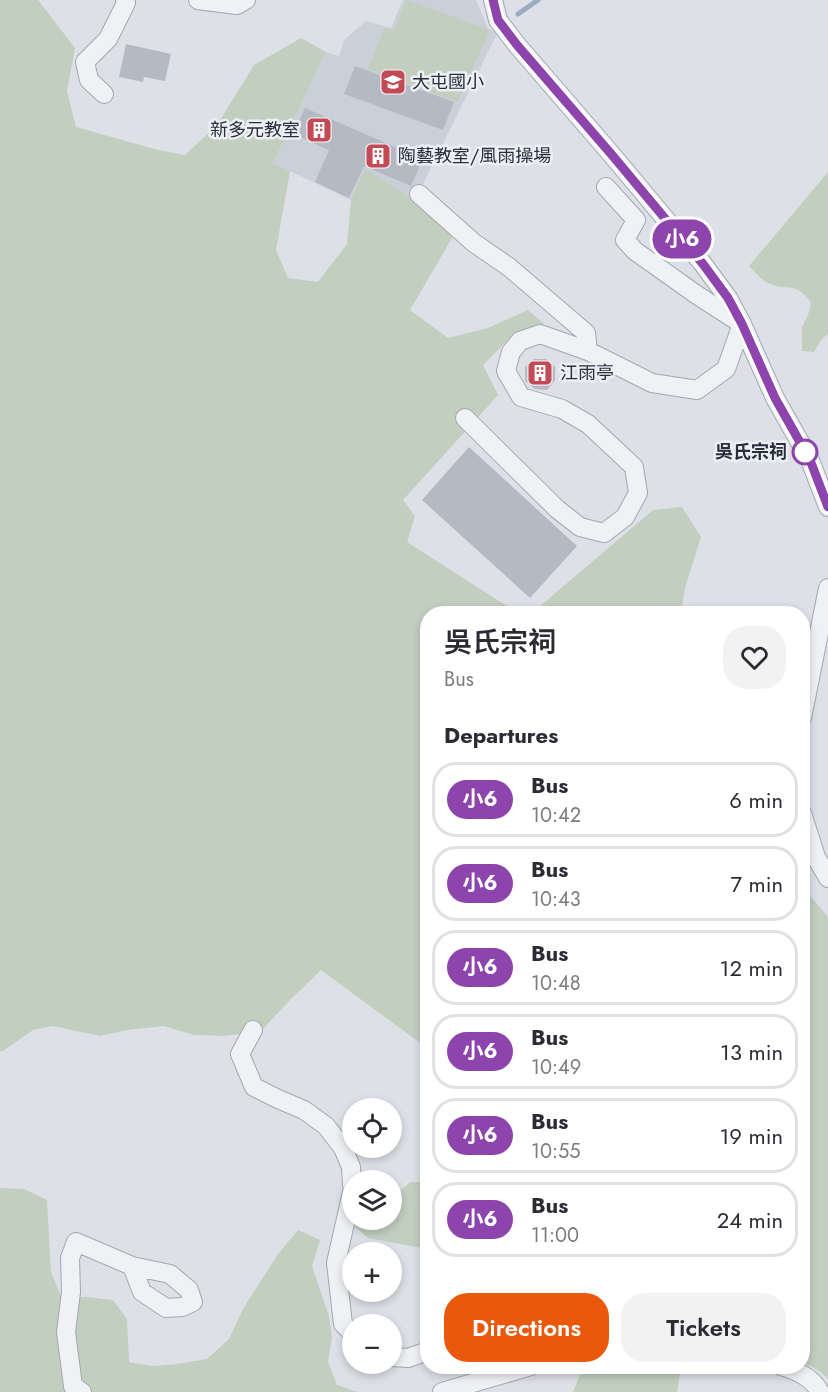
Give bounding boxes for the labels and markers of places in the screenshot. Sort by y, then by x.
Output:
school or university icon: 大屯國小 [378,67,408,97]
place label: 大屯國小 [412,69,484,95]
building icon: 新多元教室 [304,115,334,145]
place label: 新多元教室 [210,117,300,143]
building icon: 陶藝教室/風雨操場 [363,141,393,171]
place label: 陶藝教室/風雨操場 [398,143,551,169]
building icon: 江雨亭 [525,358,555,388]
place label: 江雨亭 [560,360,614,386]
place label: 吳氏宗祠 [715,439,787,465]
marker: 吳氏宗祠 [792,439,818,465]

